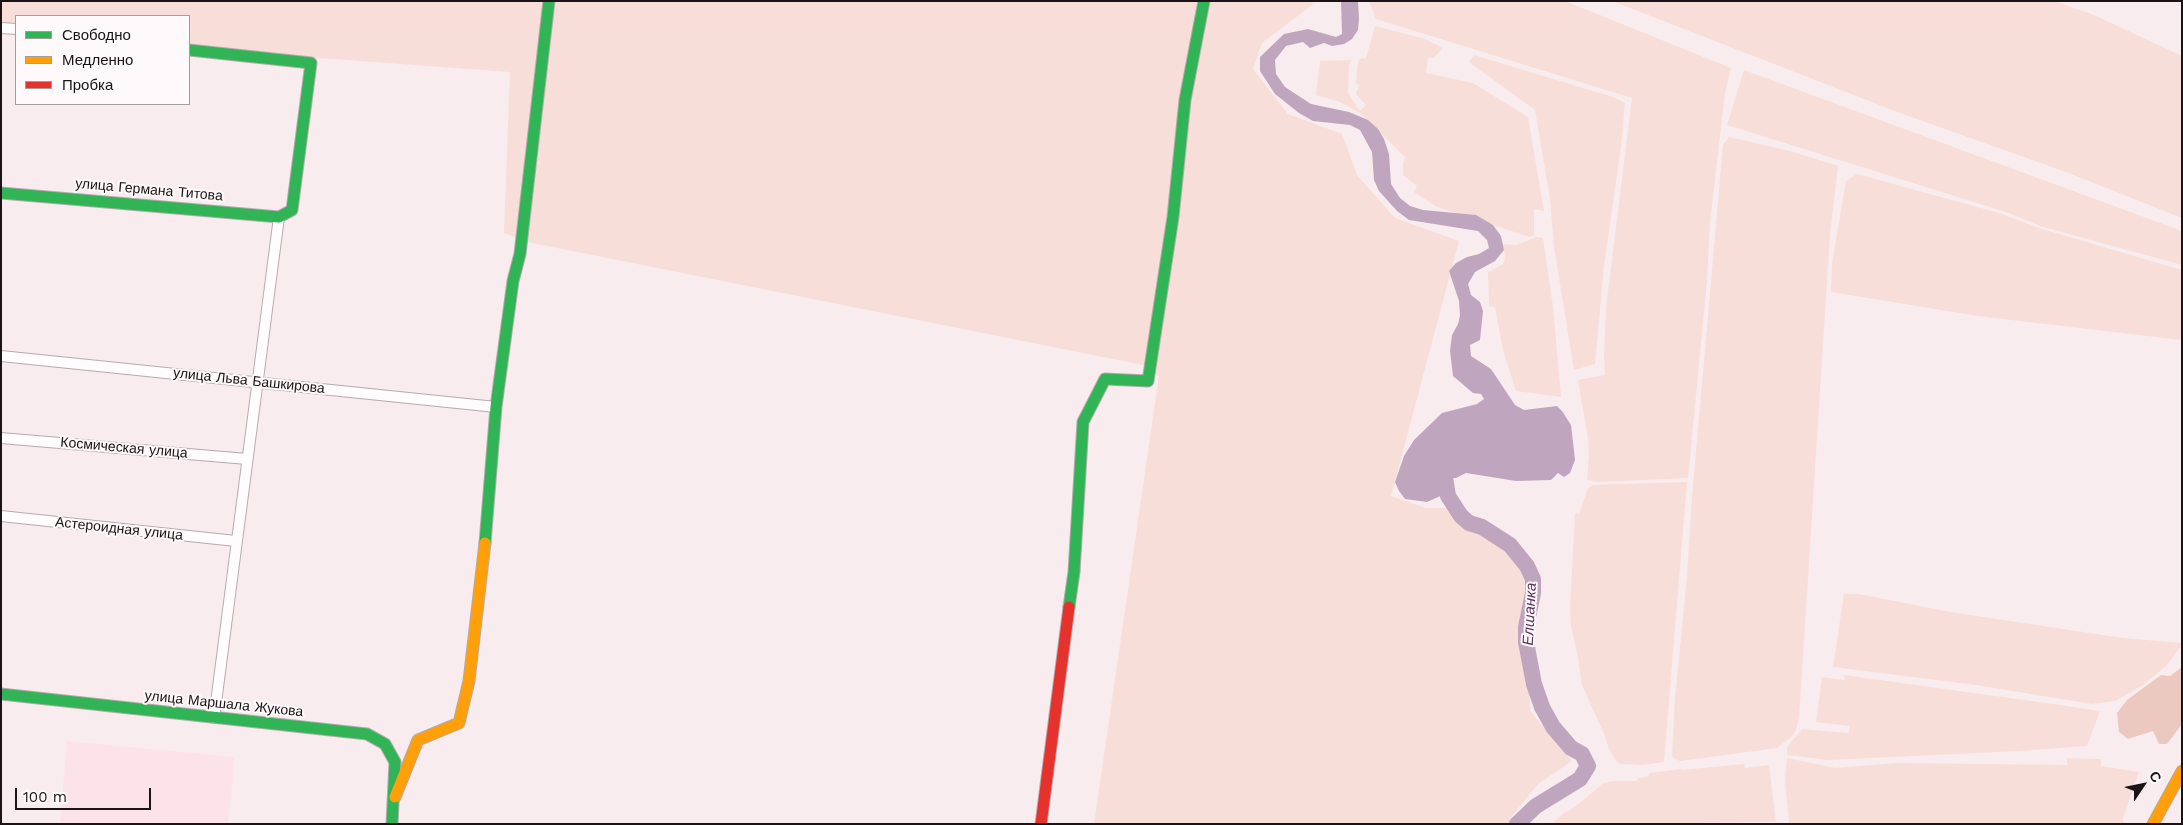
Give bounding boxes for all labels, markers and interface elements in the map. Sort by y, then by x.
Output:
legend [15,15,190,105]
text: Свободно [62,26,131,44]
text: Медленно [62,51,133,69]
text: Пробка [62,76,113,94]
street label: улица Германа Титова [75,175,223,205]
street label: улица Льва Башкирова [172,365,326,397]
street label: Космическая улица [60,434,188,462]
street label: Астероидная улица [54,514,184,544]
water label: Елшанка [1519,582,1541,646]
street label: улица Маршала Жукова [144,687,304,721]
north arrow [2118,760,2168,810]
text: С [2146,768,2165,785]
scale bar [18,778,154,810]
text: 100 m [23,788,67,806]

